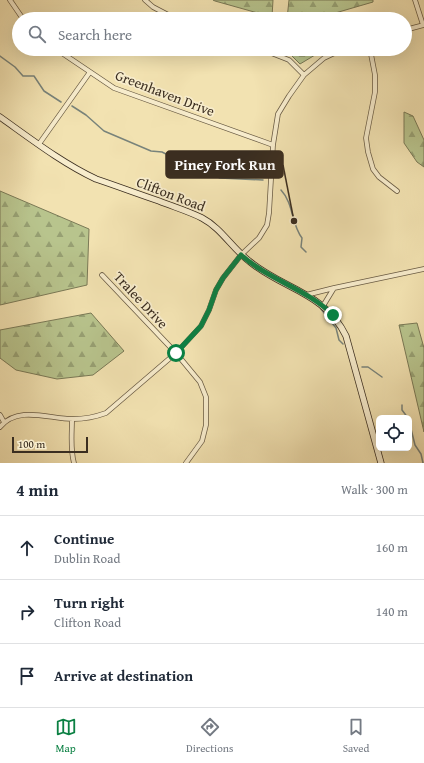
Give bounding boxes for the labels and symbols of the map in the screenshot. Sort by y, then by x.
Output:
street label: Greenhaven Drive [113,65,218,121]
callout: Piney Fork Run [166,151,283,178]
text: Piney Fork Run [174,154,276,175]
street label: Clifton Road [134,172,209,216]
street label: Tralee Drive [109,267,173,333]
route end [324,306,342,324]
route start [167,344,185,362]
scale bar [12,435,88,454]

